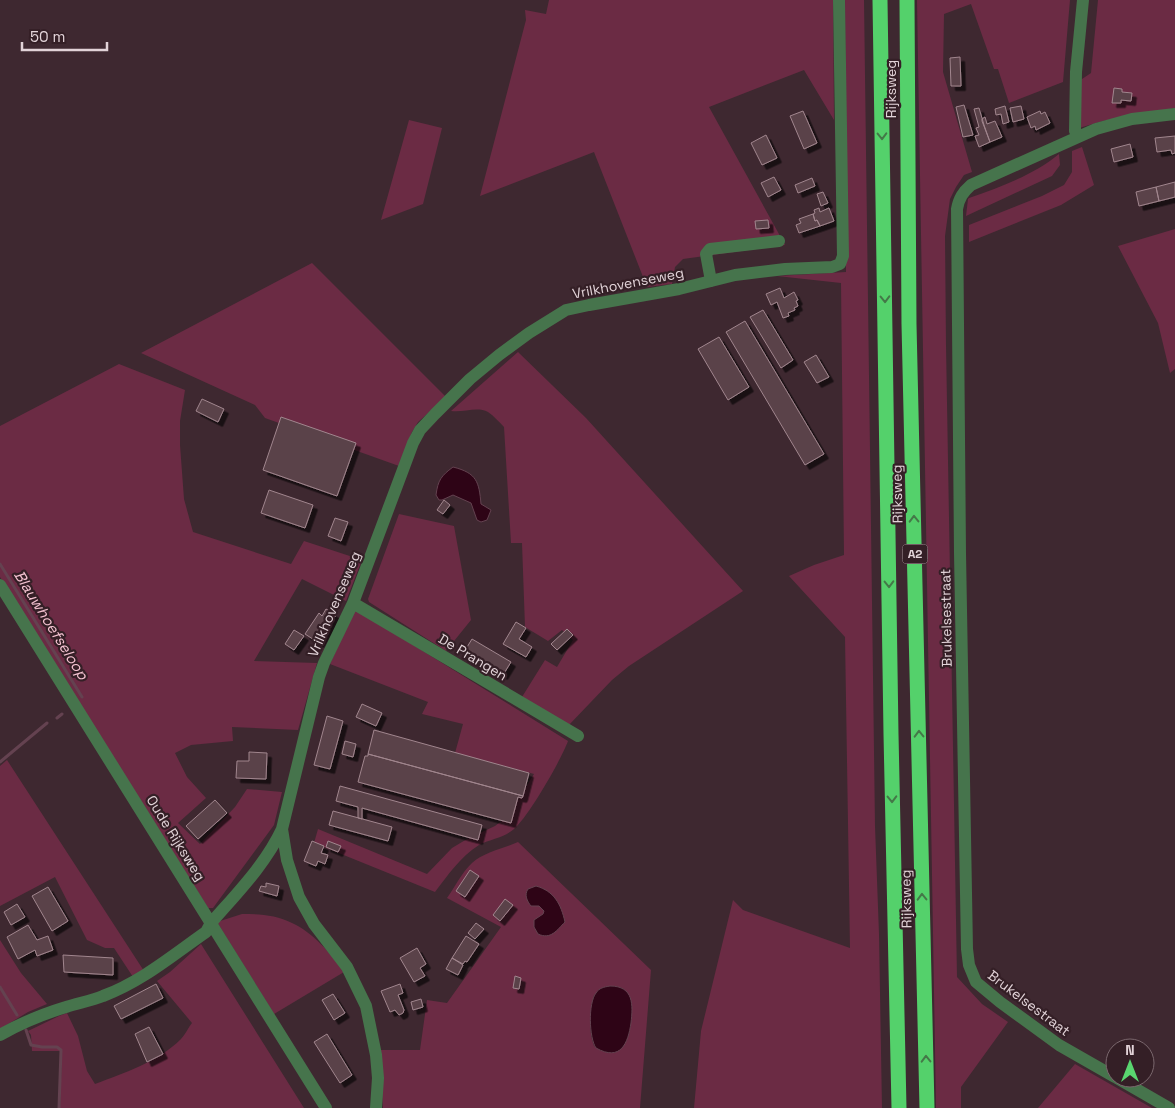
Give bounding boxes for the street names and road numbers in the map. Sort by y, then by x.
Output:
street label: Rijksweg [882,60,900,118]
street label: Vrilkhovenseweg [571,263,685,303]
street label: Rijksweg [887,464,907,524]
road number: A2 [902,544,928,564]
street label: Vrilkhovenseweg [304,548,364,660]
street label: Brukelsestraat [936,569,956,667]
street label: De Prangen [435,629,511,685]
street label: Oude Rijksweg [143,792,209,884]
street label: Rijksweg [896,869,916,929]
street label: Brukelsestraat [984,966,1074,1040]

